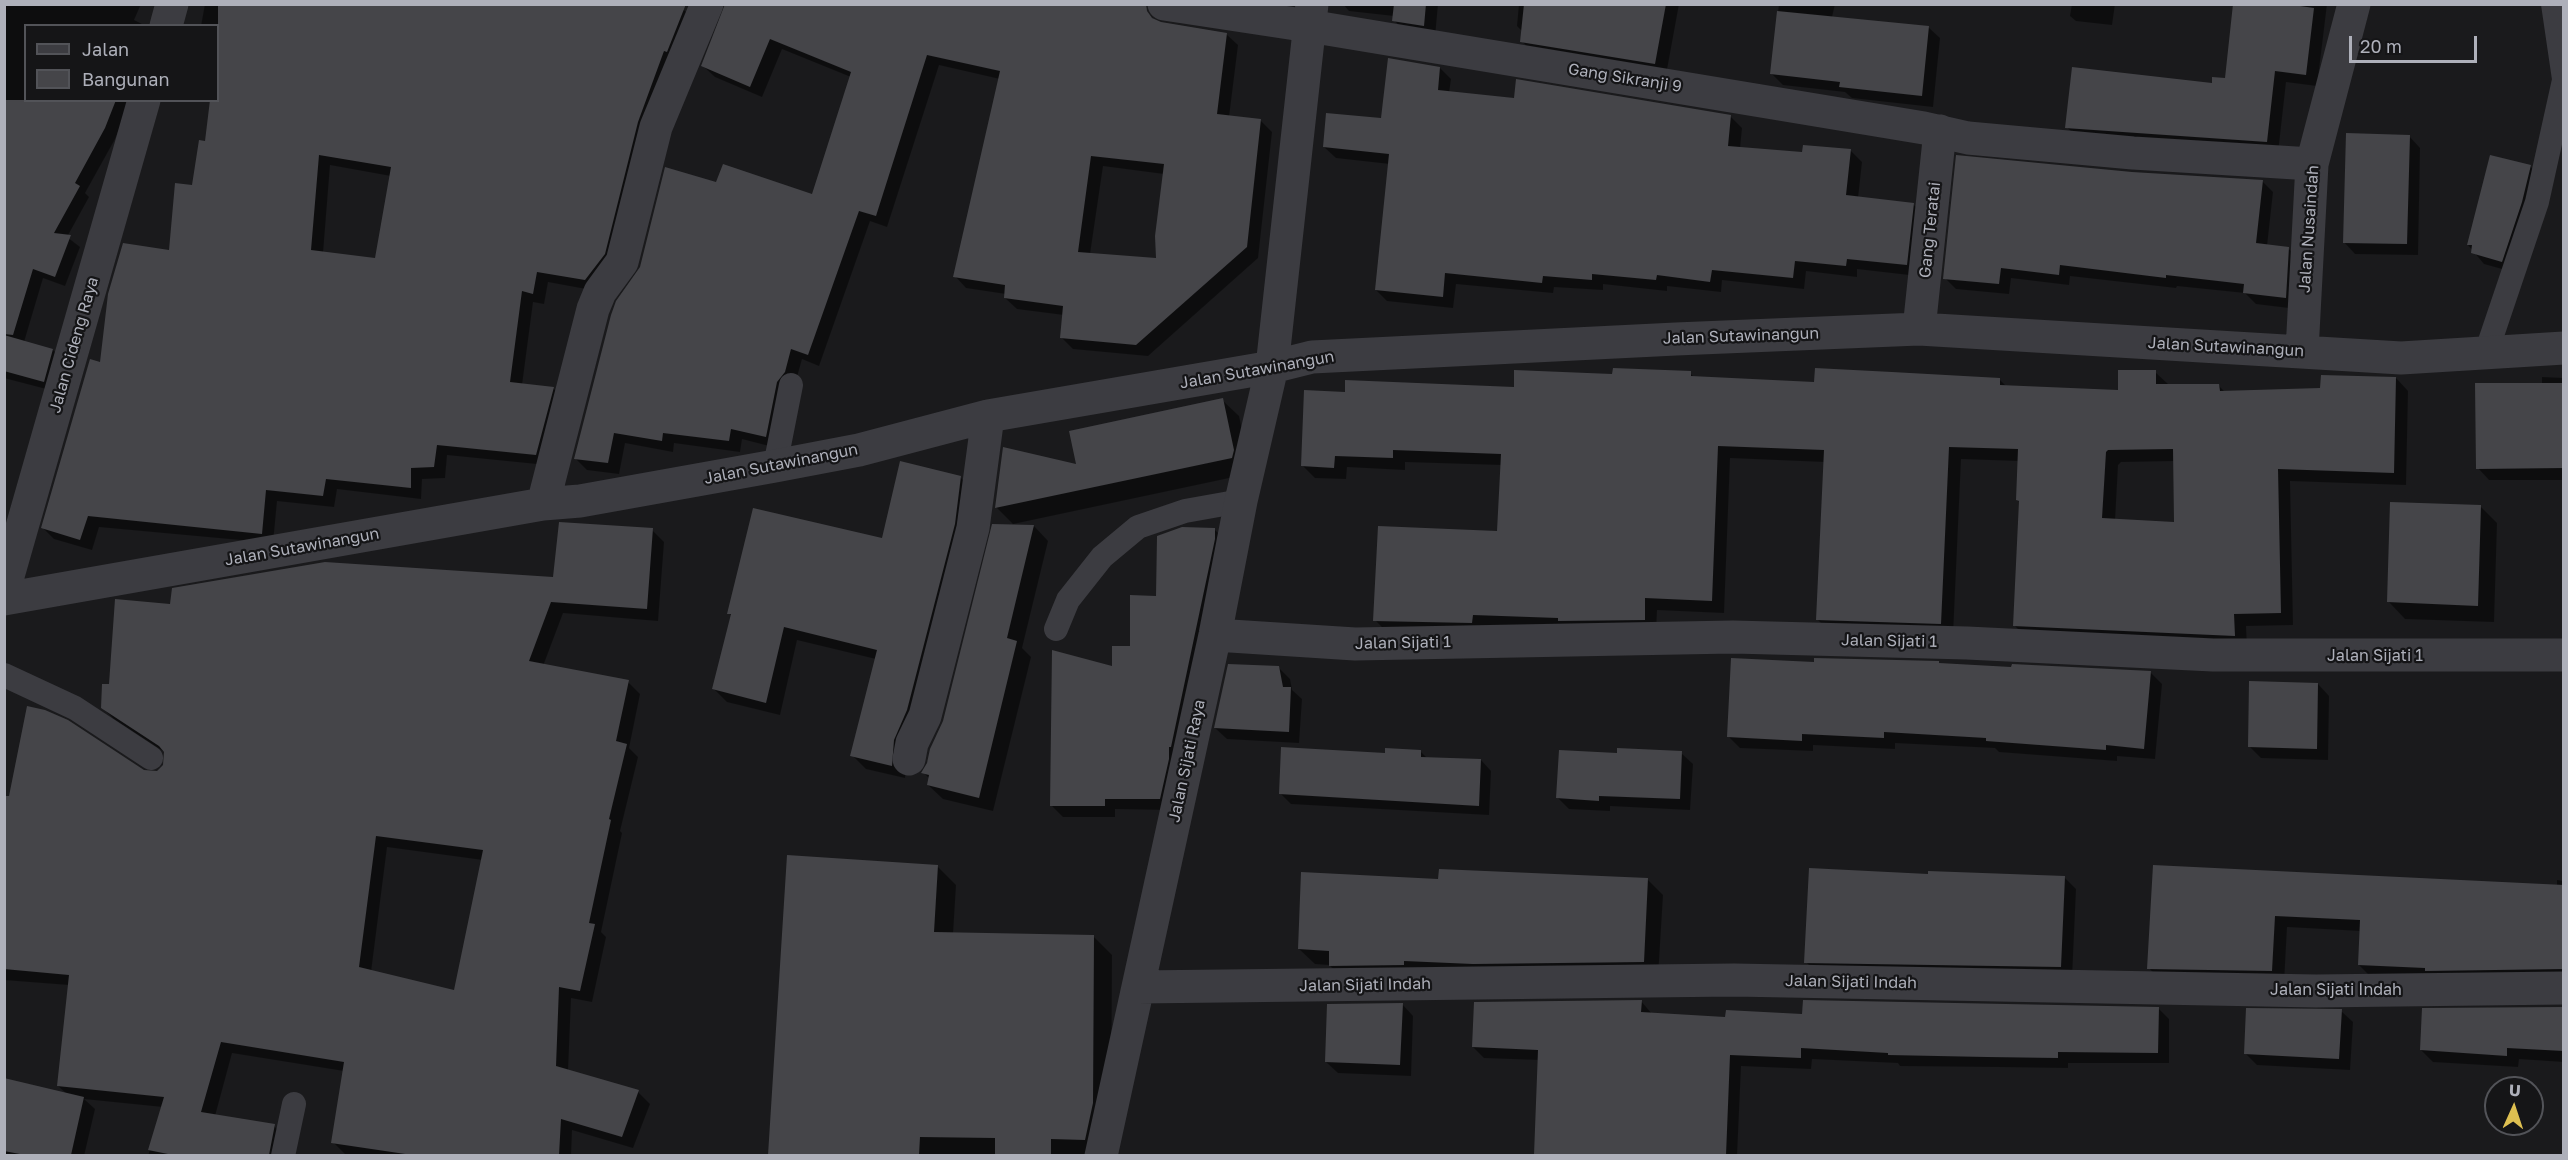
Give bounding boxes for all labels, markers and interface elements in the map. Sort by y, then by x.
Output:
legend [24,24,219,102]
scale bar [2352,24,2480,62]
text: 20 m [2360,35,2402,57]
text: Jalan [82,38,129,60]
street label: Gang Sikranji 9 [1567,60,1683,96]
text: Bangunan [82,68,170,90]
street label: Jalan Nusaindah [2295,164,2323,294]
street label: Gang Teratai [1915,181,1945,279]
street label: Jalan Cideng Raya [45,275,103,415]
street label: Jalan Sutawinangun [1662,324,1820,348]
street label: Jalan Sutawinangun [2147,333,2305,361]
street label: Jalan Sutawinangun [1178,347,1336,393]
street label: Jalan Sutawinangun [702,440,860,488]
street label: Jalan Sutawinangun [223,524,381,570]
street label: Jalan Sijati 1 [1841,631,1937,651]
street label: Jalan Sijati 1 [1355,633,1451,653]
street label: Jalan Sijati 1 [2327,646,2423,666]
street label: Jalan Sijati Raya [1165,698,1209,824]
street label: Jalan Sijati Indah [1785,971,1917,993]
street label: Jalan Sijati Indah [1299,974,1431,996]
street label: Jalan Sijati Indah [2270,980,2402,1000]
north arrow [2484,1076,2544,1136]
text: U [2508,1080,2521,1100]

